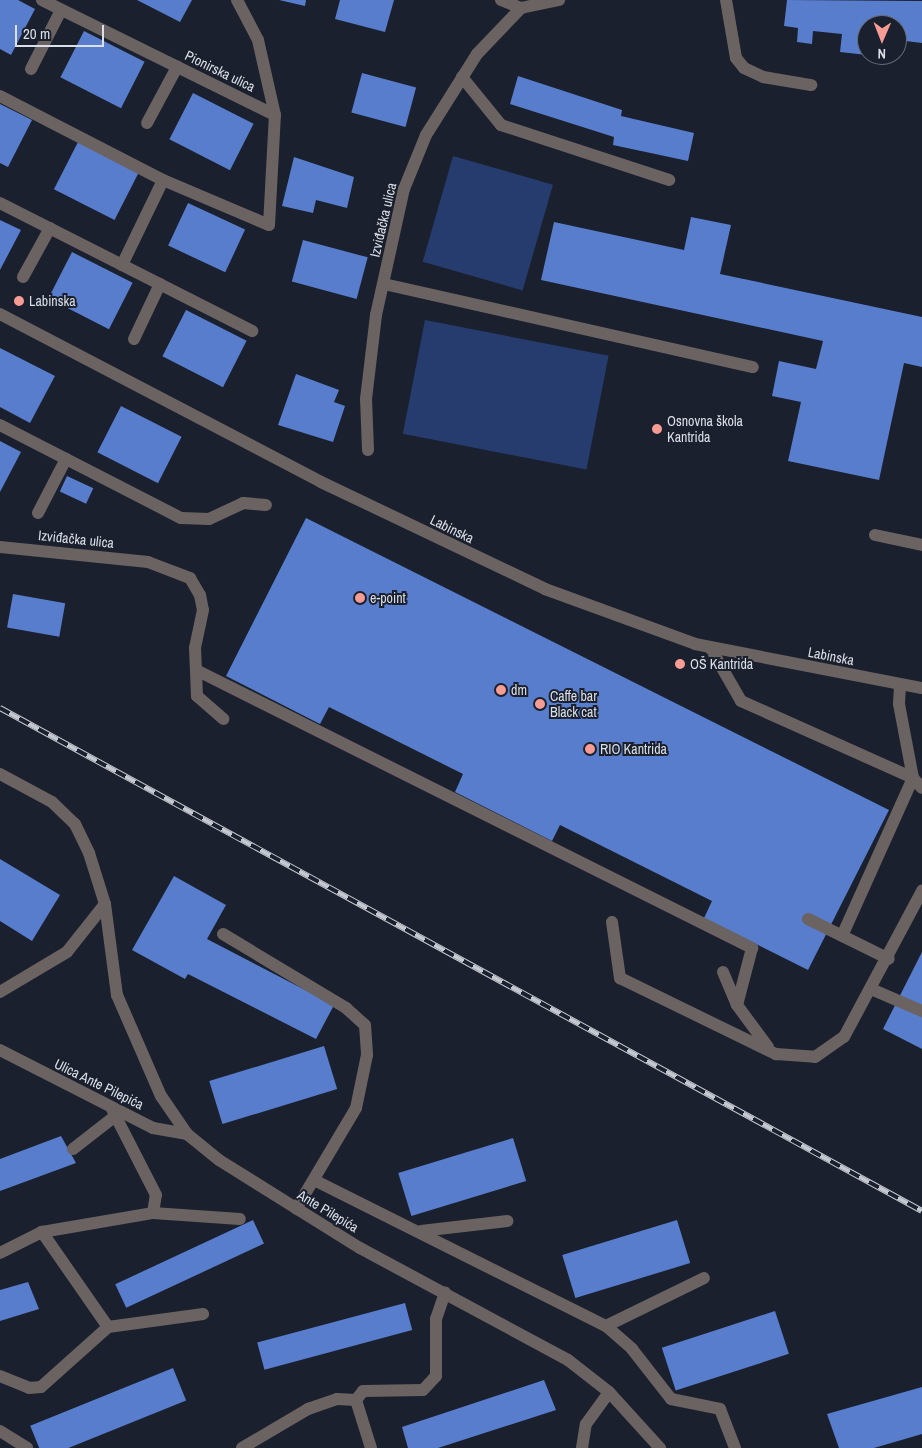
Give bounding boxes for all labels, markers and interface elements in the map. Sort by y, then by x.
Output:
scale bar [18,15,106,47]
north arrow [857,15,907,65]
text: 20 m [23,23,50,44]
text: N [877,45,886,63]
street label: Pionirska ulica [182,47,258,95]
street label: Izviđačka ulica [366,181,400,259]
place label: Labinska [29,293,76,309]
marker: Labinska [13,295,25,307]
place label: Osnovna škola Kantrida [667,413,743,446]
marker: Osnovna škola Kantrida [651,423,663,435]
street label: Labinska [427,511,477,547]
street label: Izviđačka ulica [37,527,115,551]
place label: e-point [370,590,406,606]
marker: e-point [354,592,366,604]
street label: Labinska [807,643,855,669]
place label: OŠ Kantrida [690,656,753,672]
marker: OŠ Kantrida [674,658,686,670]
place label: dm [511,682,527,698]
marker: dm [495,684,507,696]
place label: Caffe bar Black cat [550,688,597,720]
marker: Caffe bar Black cat [534,698,546,710]
place label: RIO Kantrida [600,741,667,757]
marker: RIO Kantrida [584,743,596,755]
street label: Ulica Ante Pilepića [51,1055,147,1113]
street label: Ante Pilepića [294,1186,362,1236]

